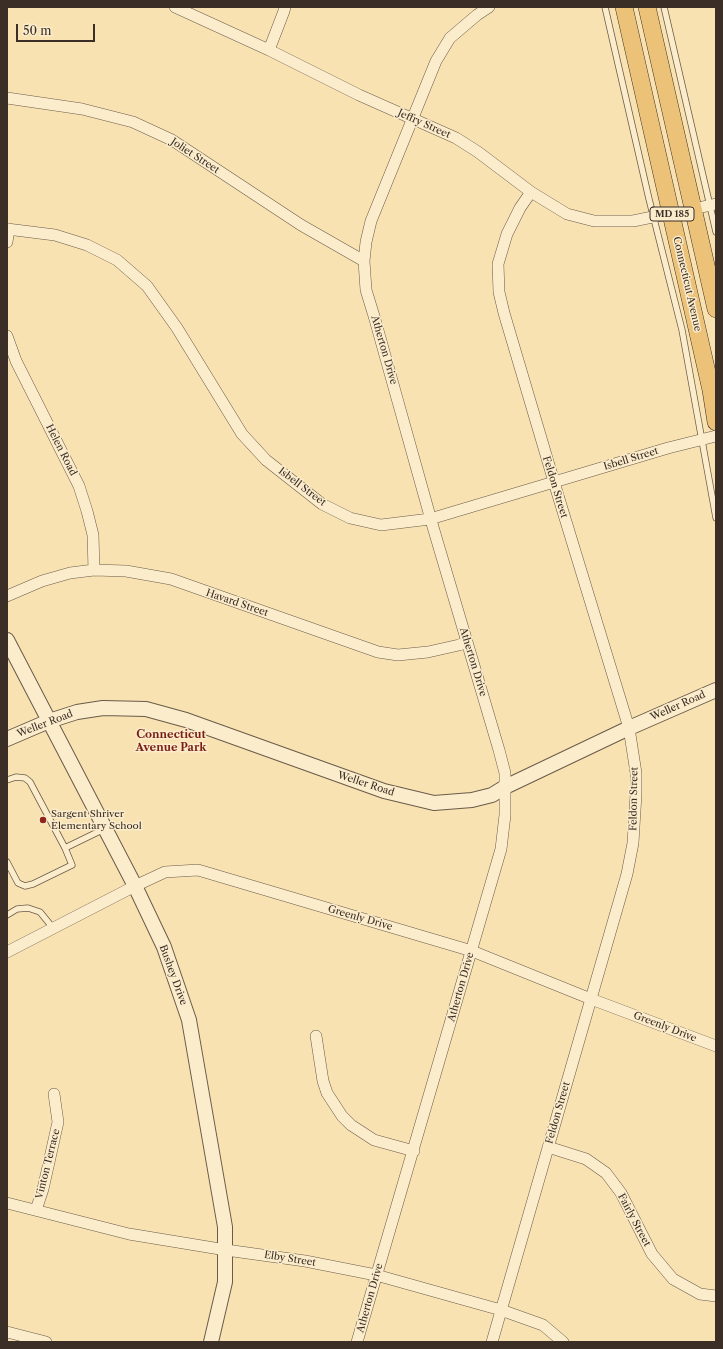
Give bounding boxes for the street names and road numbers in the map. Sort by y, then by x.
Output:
street label: Jeffry Street [396,107,452,141]
street label: Joliet Street [168,136,222,176]
road number: MD 185 [650,207,694,221]
street label: Connecticut Avenue [670,235,704,333]
street label: Atherton Drive [368,314,400,386]
street label: Helen Road [43,422,79,478]
street label: Isbell Street [602,445,660,473]
street label: Feldon Street [540,455,570,519]
street label: Isbell Street [276,465,328,509]
street label: Havard Street [204,587,270,619]
street label: Atherton Drive [457,626,489,698]
street label: Weller Road [649,689,707,723]
street label: Weller Road [15,708,75,740]
street label: Feldon Street [627,767,641,831]
street label: Weller Road [336,769,396,799]
street label: Greenly Drive [326,903,394,933]
street label: Bushey Drive [157,943,189,1007]
street label: Atherton Drive [445,951,477,1023]
street label: Greenly Drive [632,1009,698,1045]
street label: Feldon Street [543,1081,573,1145]
street label: Vinton Terrace [34,1128,62,1200]
street label: Fairly Street [615,1192,653,1248]
street label: Elby Street [263,1249,317,1269]
street label: Atherton Drive [354,1262,386,1334]

